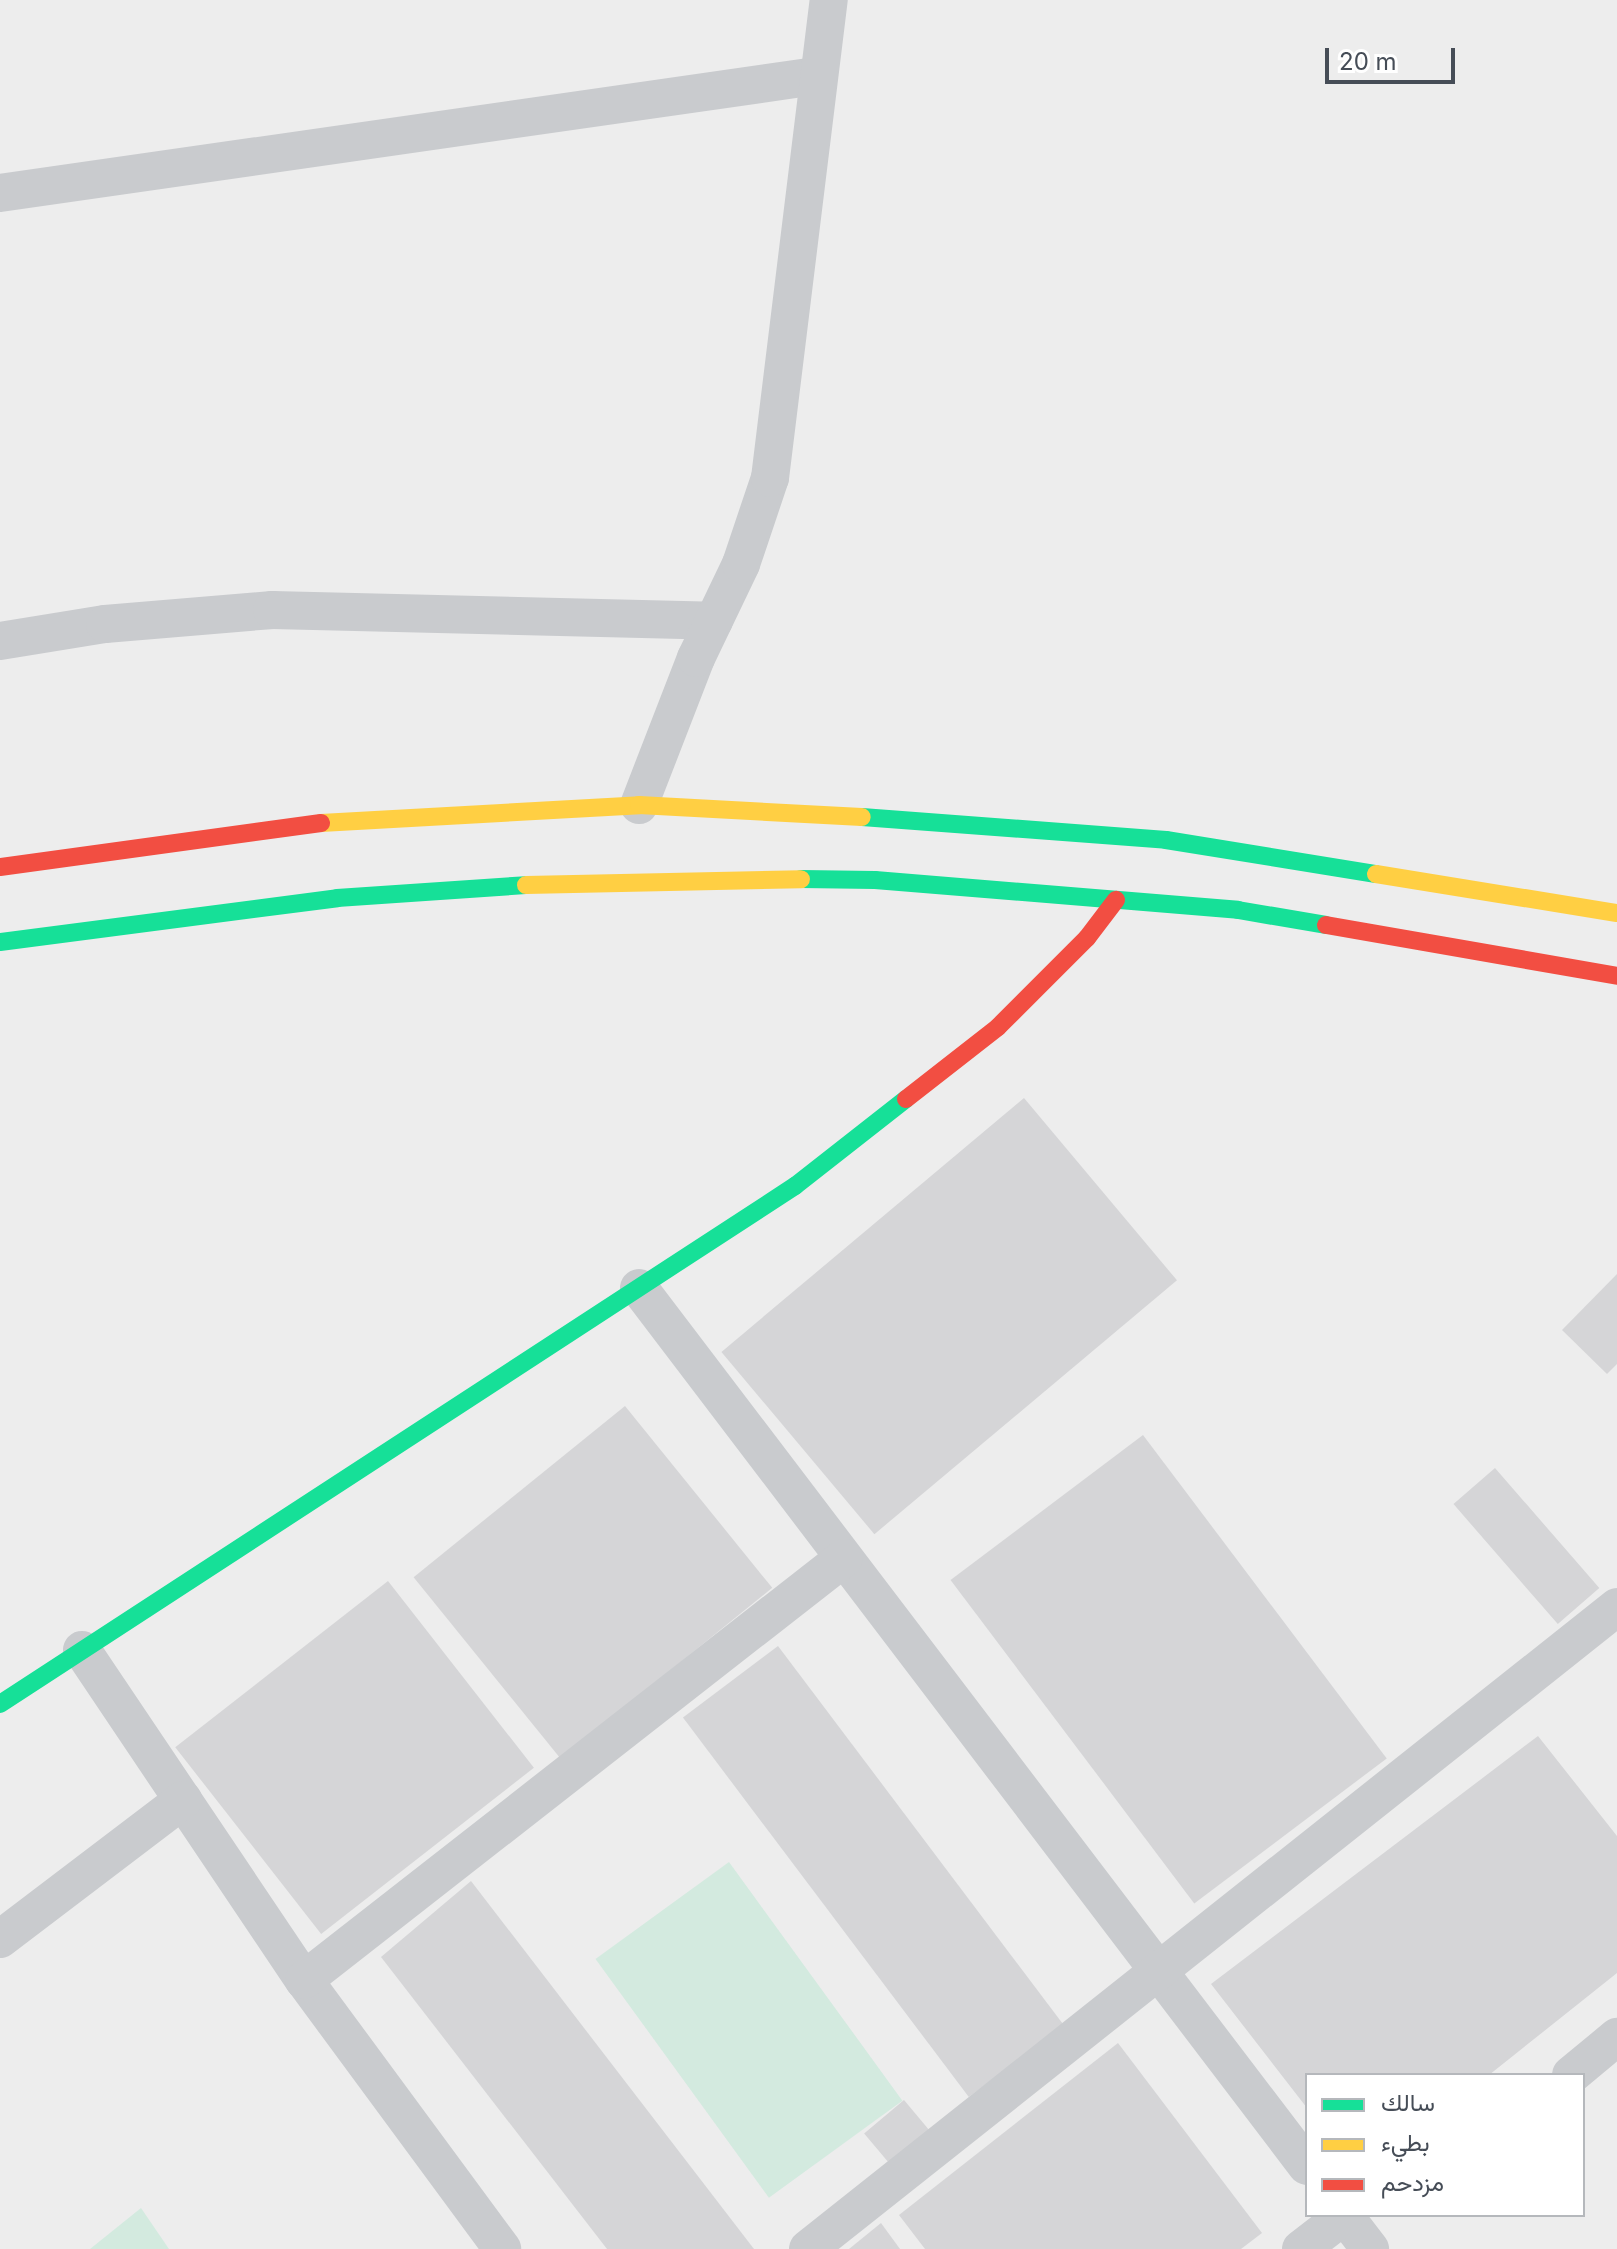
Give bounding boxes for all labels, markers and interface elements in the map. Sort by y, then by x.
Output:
scale bar [1329,32,1459,82]
text: 20 m [1339,47,1397,76]
legend [1305,2073,1585,2217]
text: سالك [1381,2088,1435,2117]
text: بطيء [1381,2128,1430,2157]
text: مزدحم [1381,2168,1444,2197]

